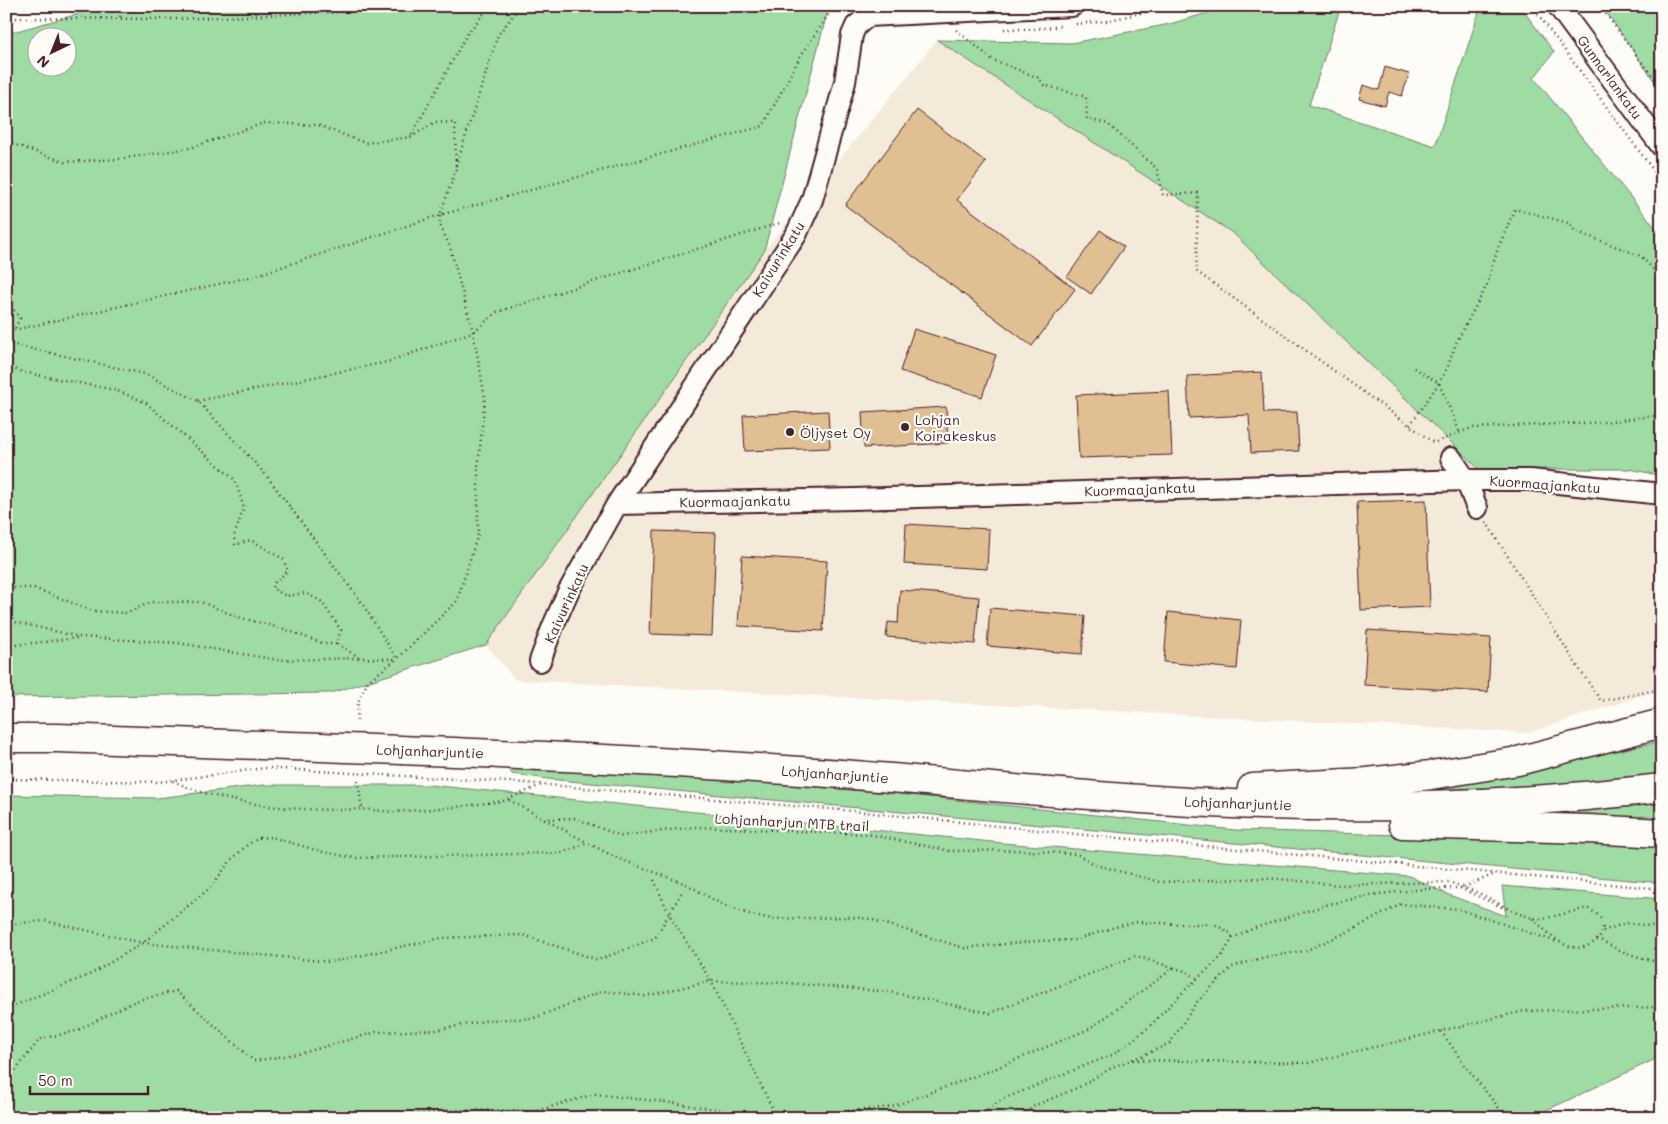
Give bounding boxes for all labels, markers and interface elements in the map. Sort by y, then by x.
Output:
north arrow [28,28,78,78]
street label: Gunnarlankatu [1573,31,1647,123]
text: N [32,51,53,72]
street label: Kaivurinkatu [747,218,809,300]
place label: Lohjan Koirakeskus [915,410,997,445]
marker: Lohjan Koirakeskus [899,421,911,433]
place label: Öljyset Oy [800,423,871,442]
marker: Öljyset Oy [784,426,796,438]
street label: Kuormaajankatu [1489,471,1601,497]
street label: Kuormaajankatu [1084,478,1196,500]
street label: Kuormaajankatu [679,491,791,511]
street label: Kaivurinkatu [539,560,593,646]
street label: Lohjanharjuntie [376,740,484,762]
street label: Lohjanharjuntie [781,761,889,787]
street label: Lohjanharjuntie [1184,792,1292,814]
street label: Lohjanharjun MTB trail [714,808,870,836]
scale bar [30,1064,148,1096]
text: 50 m [38,1070,73,1090]

